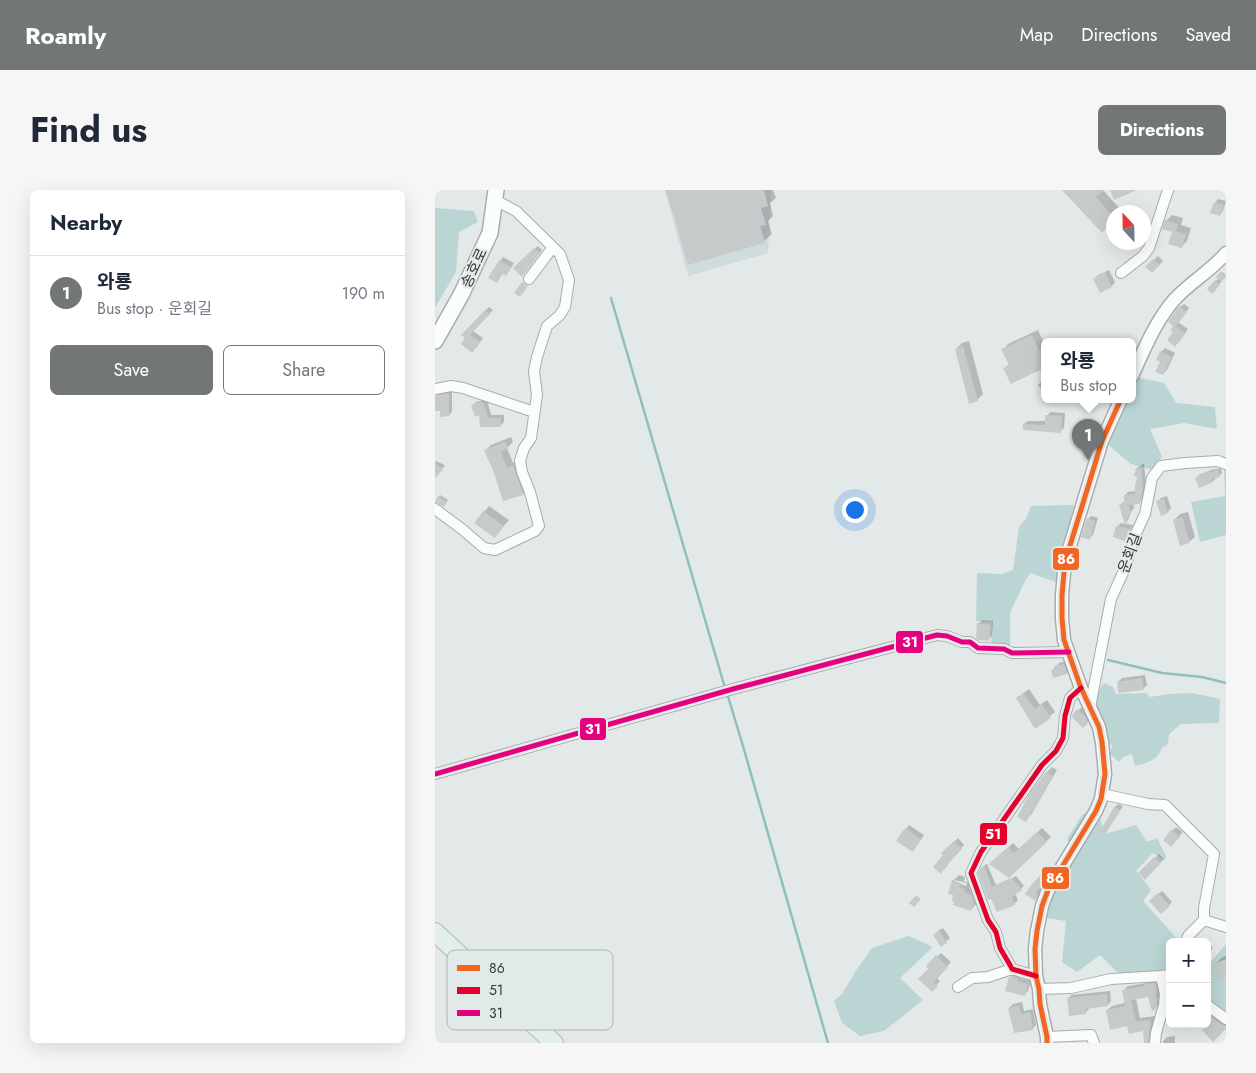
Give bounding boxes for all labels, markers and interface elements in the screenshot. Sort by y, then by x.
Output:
text: Roamly [25,18,106,53]
text: Map [1020,22,1053,48]
text: Directions [1081,22,1157,48]
text: Saved [1185,22,1231,48]
text: Find us [30,105,147,155]
button: Directions [1098,105,1226,155]
north arrow [1106,205,1151,250]
text: Nearby [50,208,122,238]
street label: 송호로 [455,245,493,291]
text: 와룡 [97,268,132,295]
text: 1 [62,282,70,305]
text: 190 m [342,282,385,305]
text: Bus stop · 운회길 [97,297,212,320]
popup [1041,338,1136,403]
button: Save [50,345,213,395]
button: Share [223,345,385,395]
text: 와룡 [1060,347,1095,374]
text: Bus stop [1060,374,1117,397]
pin: 1 [1072,419,1104,460]
your location [842,497,868,523]
street label: 운회길 [1113,530,1147,576]
line badge: 86 [1052,547,1080,571]
text: 86 [1057,549,1075,569]
line badge: 31 [895,630,924,654]
text: 31 [902,632,918,652]
line badge: 31 [579,717,607,741]
text: 31 [585,719,601,739]
line badge: 51 [979,822,1008,846]
text: 51 [985,824,1001,844]
line badge: 86 [1041,866,1070,890]
text: 86 [1046,868,1064,888]
map controls [1166,938,1211,1028]
button: + [1166,938,1211,983]
legend [447,950,613,1030]
text: 86 [489,958,505,978]
text: 51 [489,980,503,1000]
button: − [1166,983,1211,1028]
text: 31 [489,1003,503,1023]

